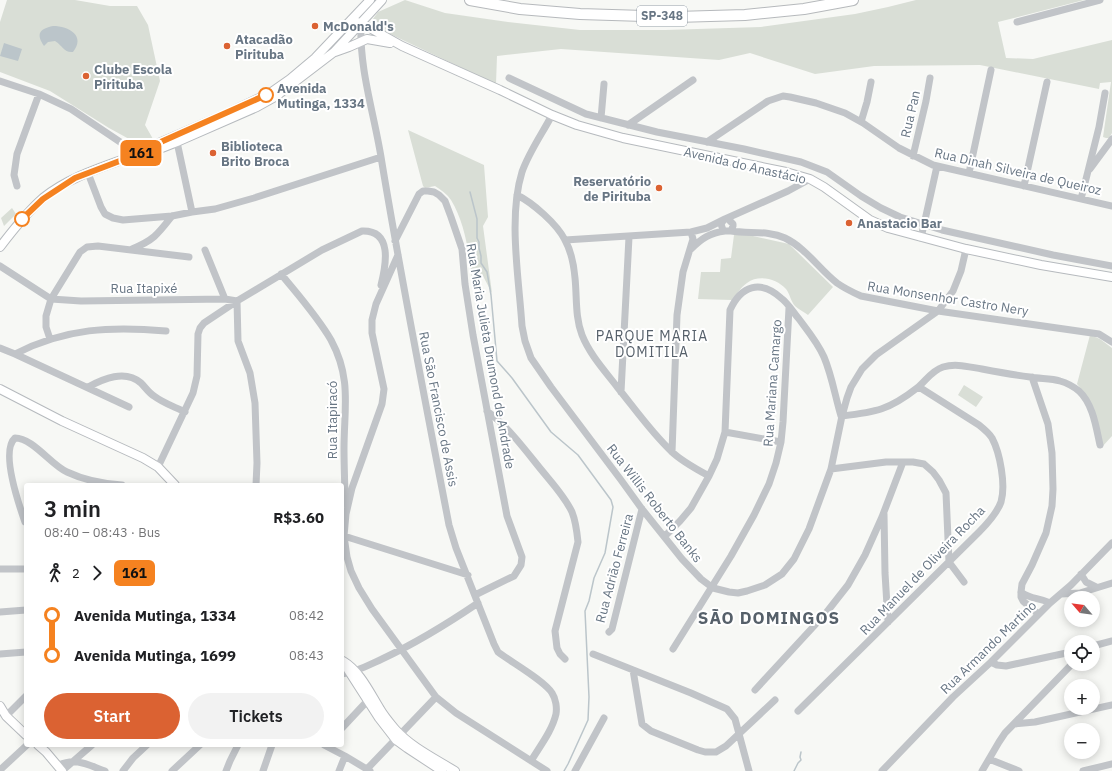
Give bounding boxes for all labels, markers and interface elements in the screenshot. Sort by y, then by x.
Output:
road number: SP-348 [637,6,687,26]
place label: McDonald's [323,18,394,35]
marker: McDonald's [310,21,320,31]
place label: Atacadão Pirituba [235,31,293,63]
marker: Atacadão Pirituba [222,41,232,51]
place label: Clube Escola Pirituba [94,61,172,93]
marker: Clube Escola Pirituba [81,71,91,81]
place label: Avenida Mutinga, 1334 [277,80,365,112]
marker: Avenida Mutinga, 1334 [258,87,274,103]
street label: Rua Pan [897,89,924,139]
place label: Biblioteca Brito Broca [221,138,289,170]
line badge: 161 [118,140,164,166]
street label: Avenida do Anastácio [682,143,808,188]
text: 161 [128,144,154,162]
street label: Rua Dinah Silveira de Queiroz [933,144,1103,199]
marker: Biblioteca Brito Broca [208,148,218,158]
place label: Reservatório de Pirituba [573,173,651,205]
marker: Reservatório de Pirituba [654,183,664,193]
unlabelled marker [14,211,30,227]
place label: Anastacio Bar [857,215,942,232]
marker: Anastacio Bar [844,218,854,228]
street label: Rua Maria Julieta Drumond de Andrade [462,242,519,470]
street label: Rua Monsenhor Castro Nery [866,277,1030,320]
street label: Rua Itapixé [111,280,177,297]
street label: Rua Mariana Camargo [760,319,785,447]
district label: PARQUE MARIA DOMITILA [596,327,708,361]
street label: Rua São Francisco de Assis [415,330,462,488]
street label: Rua Itapiracó [324,381,341,459]
street label: Rua Willis Roberto Banks [603,441,706,566]
text: 3 min [44,494,101,523]
street label: Rua Manuel de Oliveira Rocha [856,502,989,639]
text: R$3.60 [273,508,324,527]
street label: Rua Adrião Ferreira [592,512,637,625]
text: 08:40 – 08:43 · Bus [44,524,160,541]
icon: walk [44,562,66,584]
icon: forward [86,562,108,584]
text: 161 [122,564,147,582]
text: 2 [72,565,80,582]
north arrow [1064,591,1100,627]
map controls [1064,591,1100,759]
street label: Rua Armando Martino [937,597,1040,698]
text: Avenida Mutinga, 1334 [74,606,236,625]
text: 08:42 [289,607,324,624]
district label: SÃO DOMINGOS [698,607,840,629]
button: locate [1064,635,1100,671]
text: Avenida Mutinga, 1699 [74,646,236,665]
text: 08:43 [289,647,324,664]
button: + [1064,679,1100,715]
button: Start [44,693,180,739]
button: Tickets [188,693,324,739]
button: − [1064,723,1100,759]

